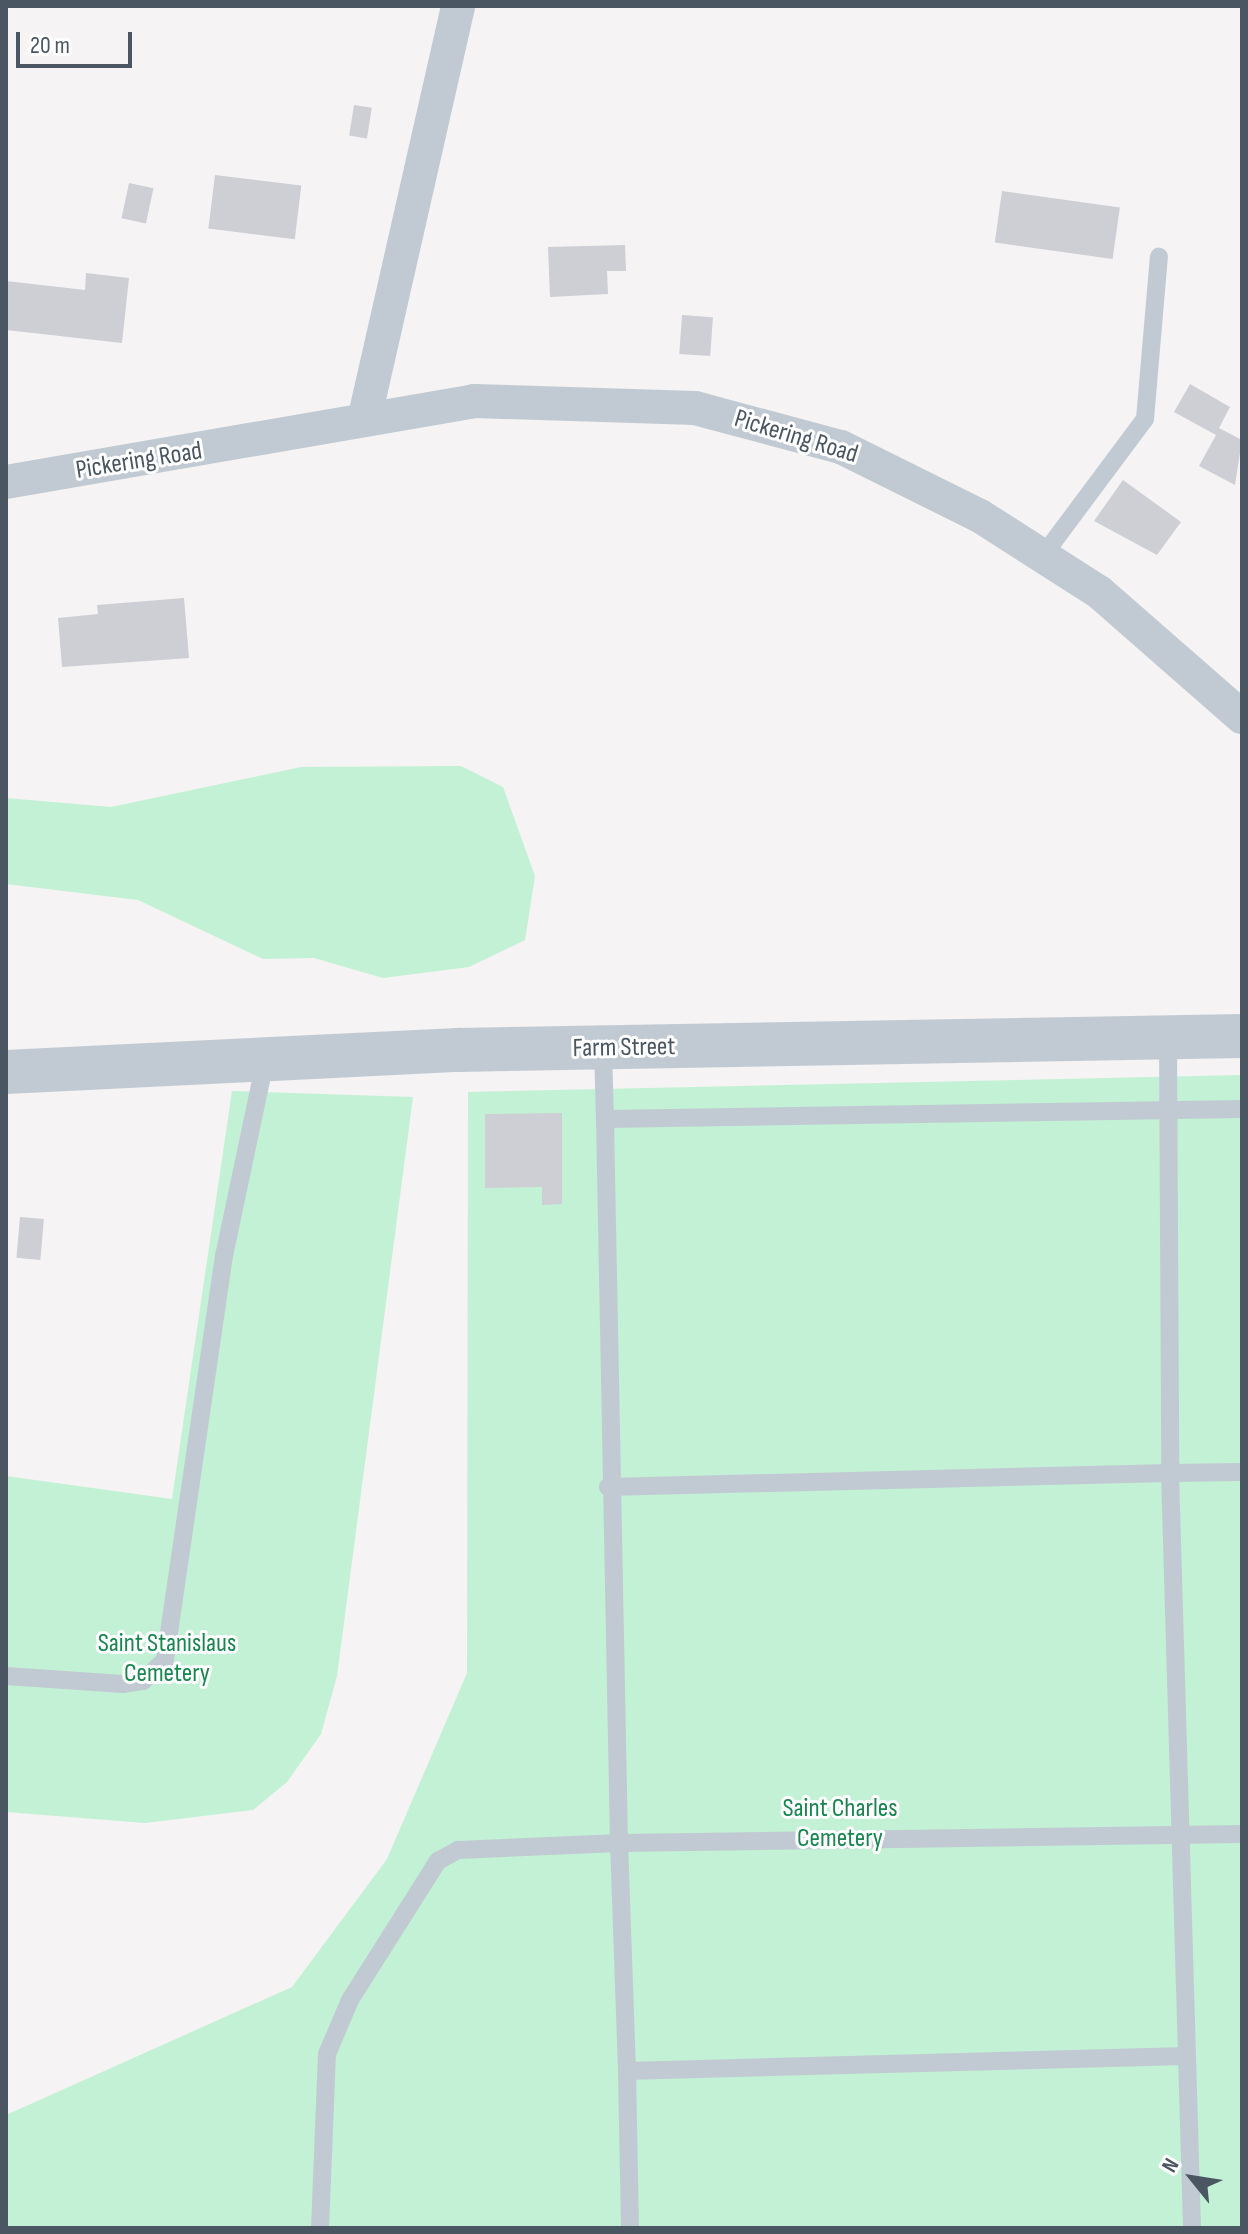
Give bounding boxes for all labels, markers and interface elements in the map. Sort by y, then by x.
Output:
scale bar [20,16,136,66]
text: 20 m [30,31,70,60]
street label: Pickering Road [731,403,861,471]
street label: Pickering Road [74,436,204,486]
street label: Farm Street [572,1032,676,1064]
park label: Saint Stanislaus Cemetery [98,1628,236,1690]
park label: Saint Charles Cemetery [782,1793,898,1854]
north arrow [1152,2138,1232,2218]
text: N [1156,2154,1185,2178]

